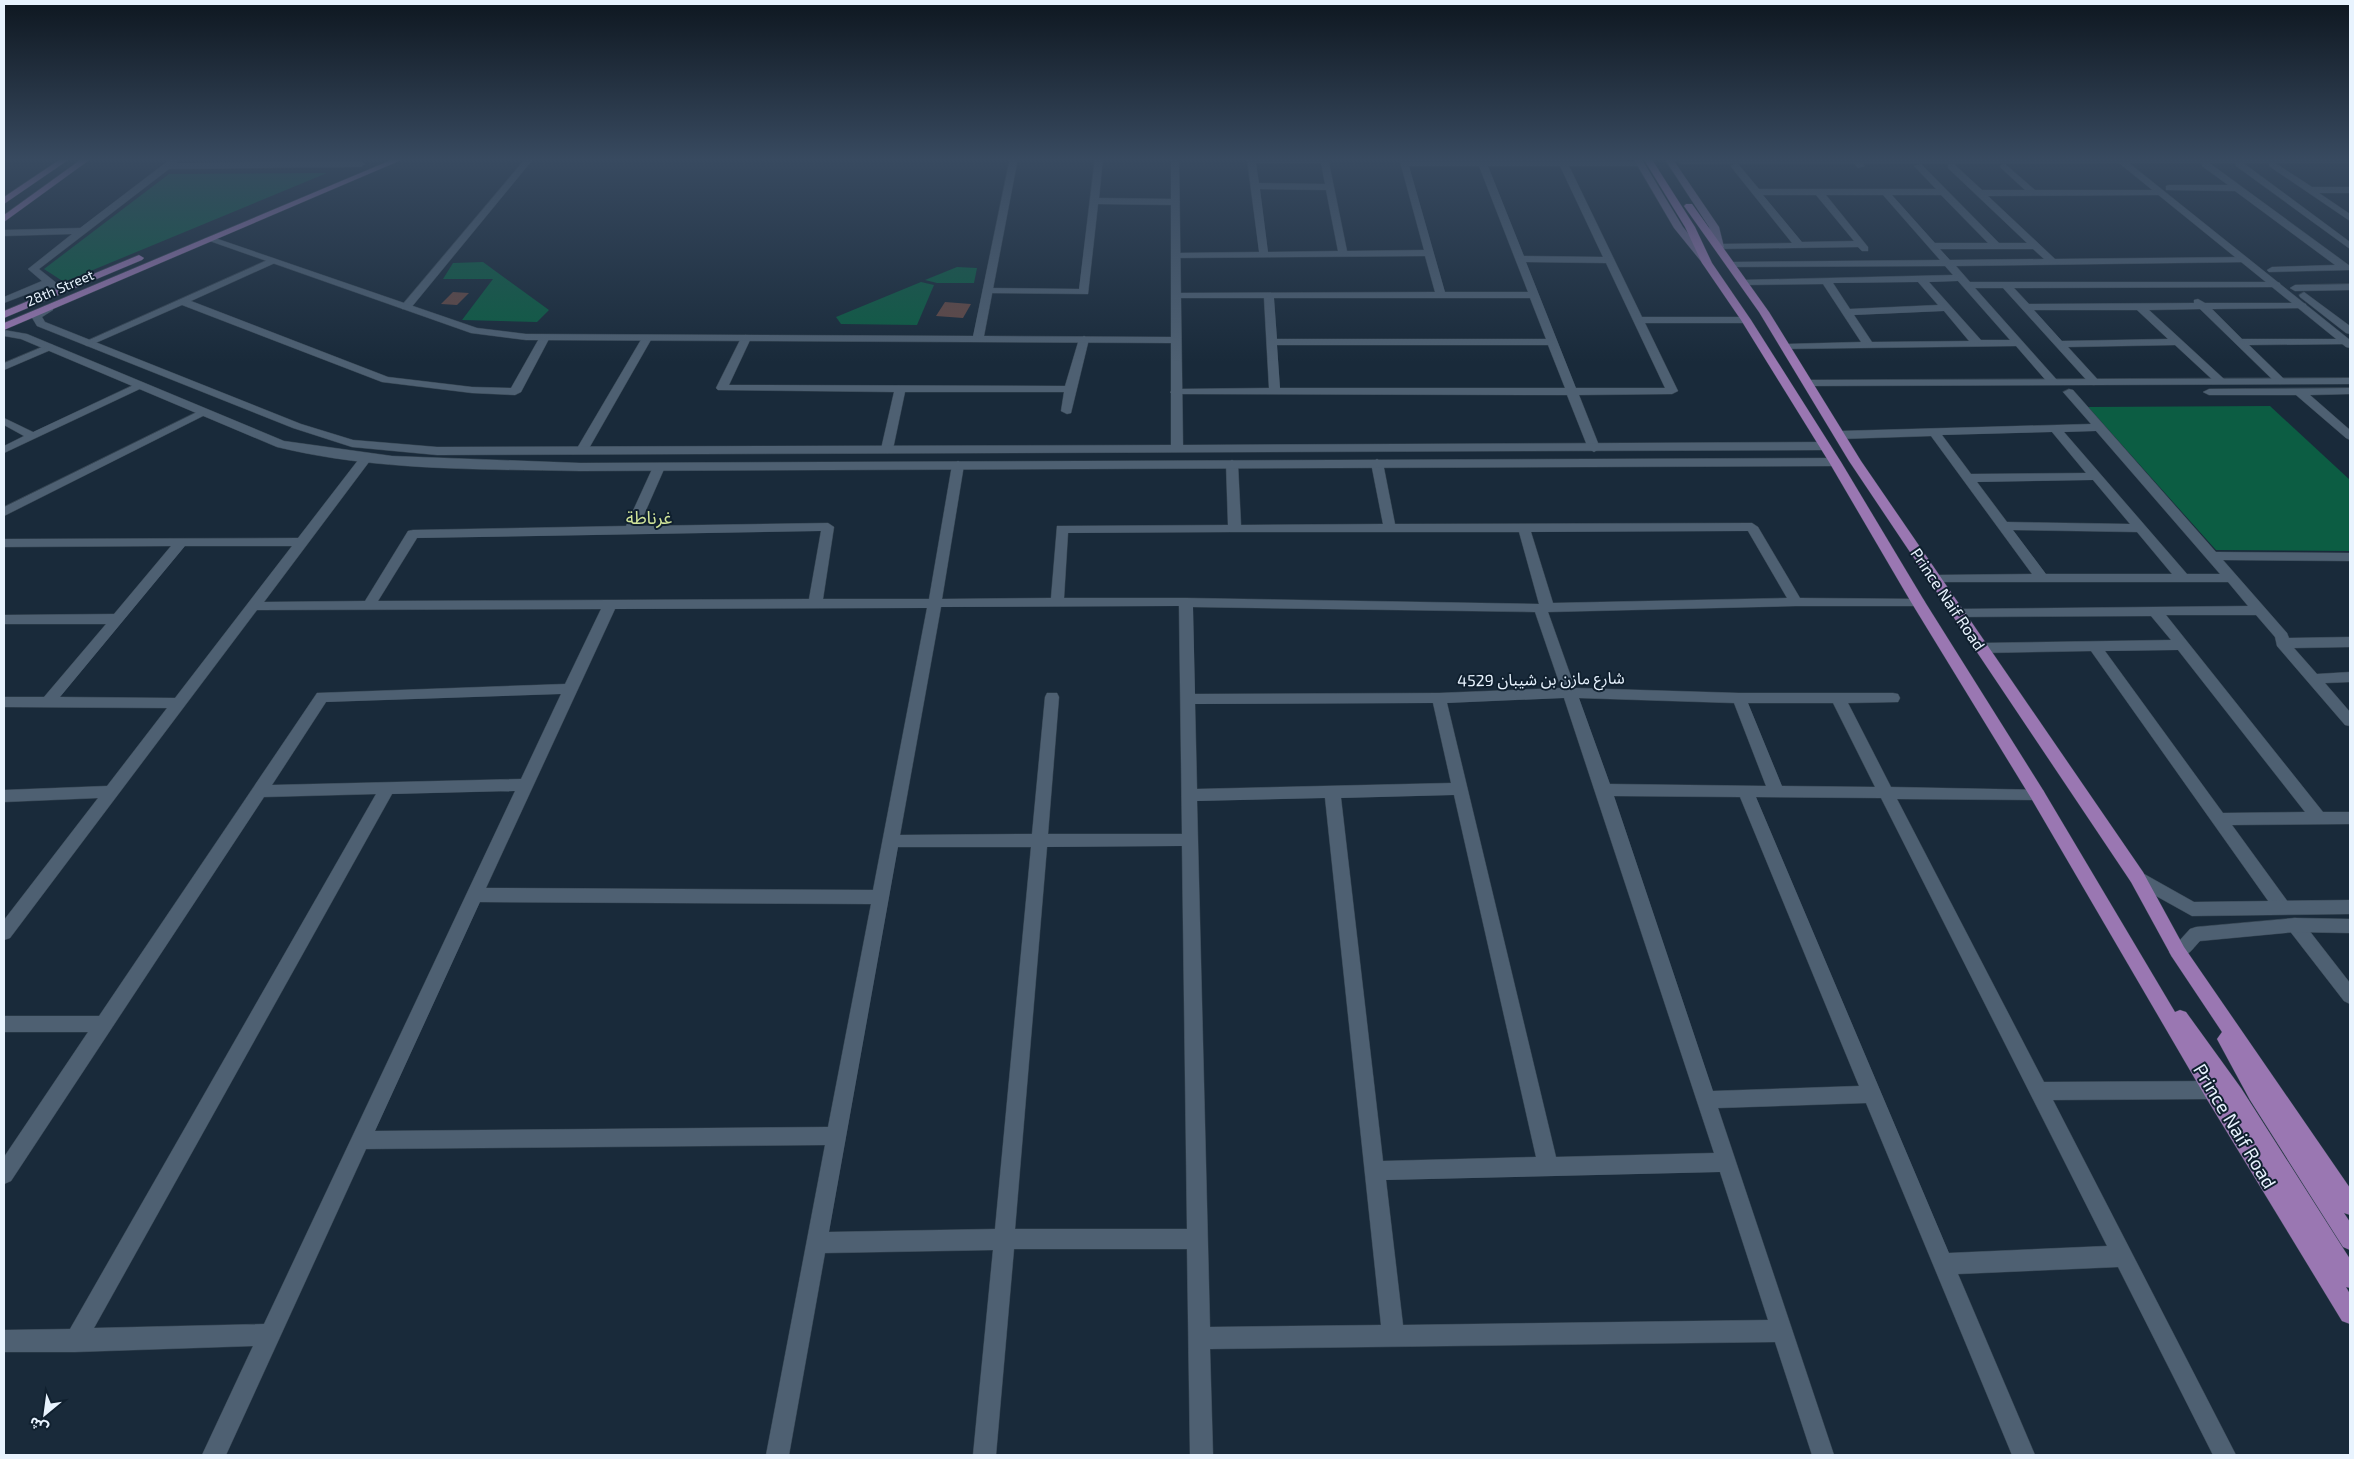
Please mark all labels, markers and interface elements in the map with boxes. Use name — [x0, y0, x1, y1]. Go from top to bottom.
street label: 28th Street — [23, 266, 96, 309]
district label: غرناطة — [626, 506, 672, 529]
street label: Prince Naif Road — [1907, 544, 1990, 653]
street label: شارع مازن بن شيبان 4529 — [1457, 668, 1625, 693]
street label: Prince Naif Road — [2189, 1059, 2282, 1192]
north arrow — [20, 1389, 70, 1439]
text: ش — [26, 1414, 51, 1438]

